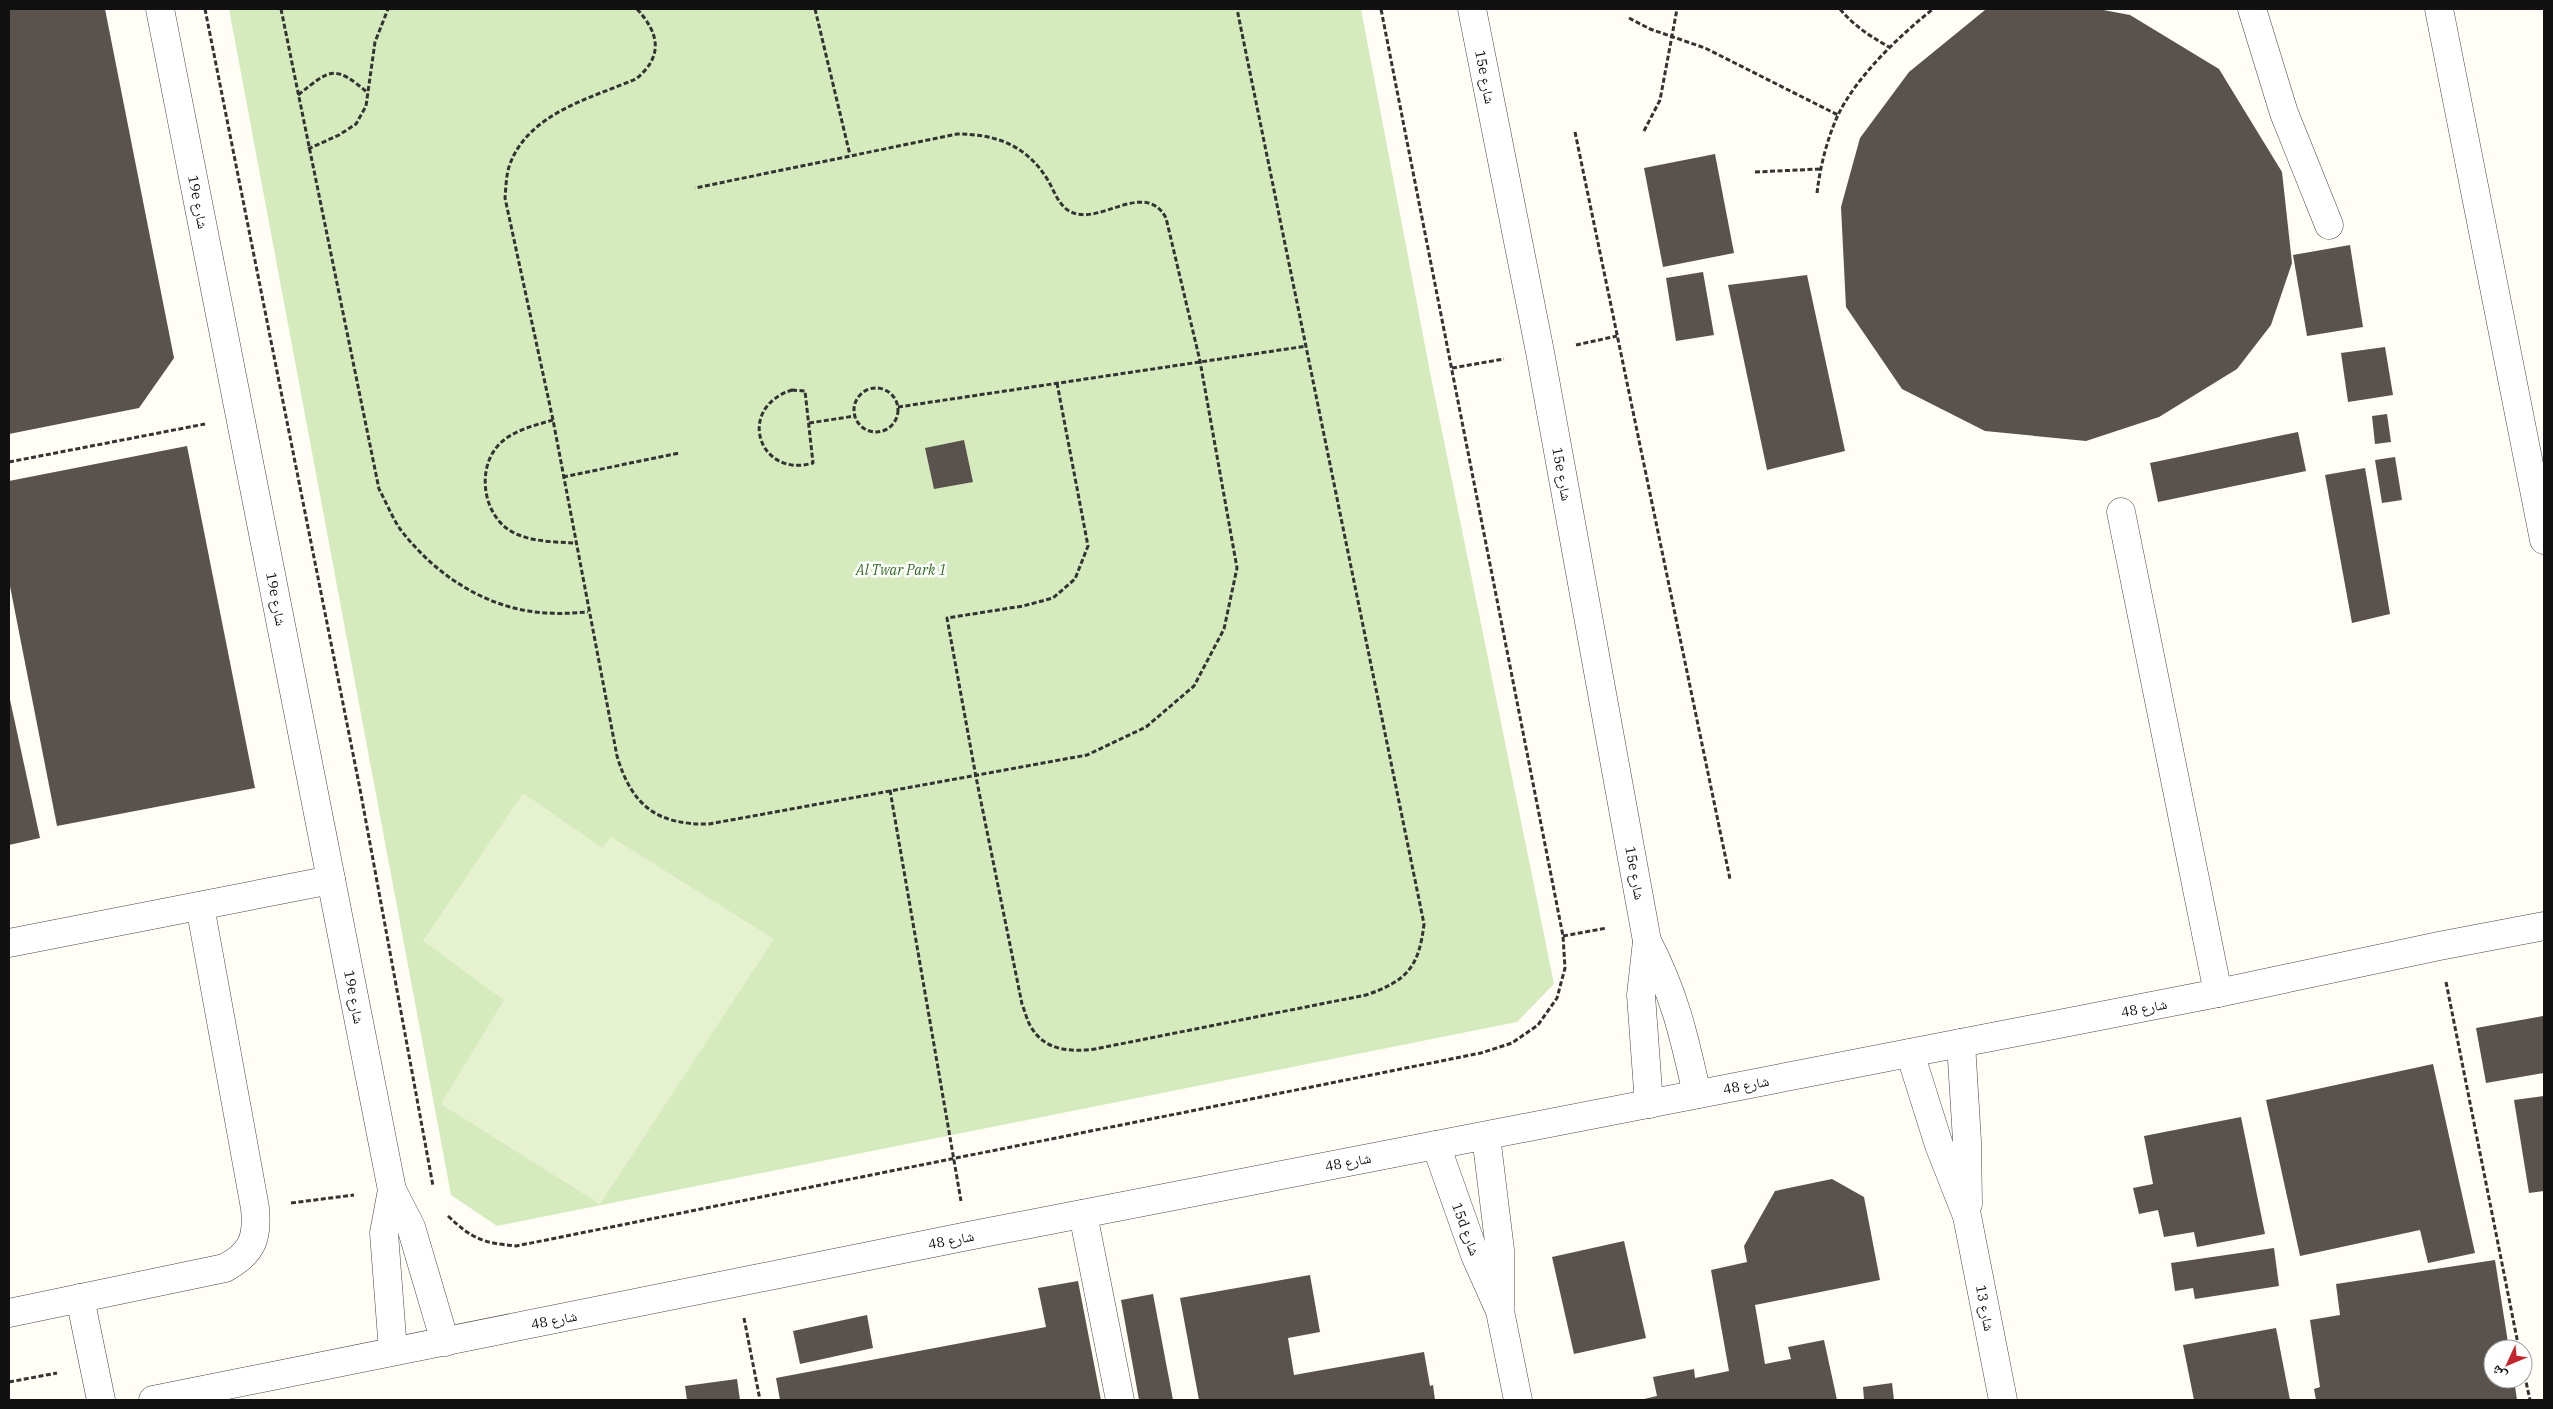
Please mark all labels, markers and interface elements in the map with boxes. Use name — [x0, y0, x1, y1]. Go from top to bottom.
street label: 15e شارع — [1470, 49, 1499, 106]
street label: 19e شارع — [183, 174, 212, 231]
street label: 15e شارع — [1547, 446, 1576, 502]
park label: Al Twar Park 1 — [855, 561, 946, 579]
street label: 19e شارع — [261, 571, 290, 628]
street label: 15e شارع — [1620, 845, 1649, 901]
street label: 19e شارع — [339, 969, 368, 1026]
street label: شارع 48 — [2119, 995, 2169, 1022]
street label: شارع 48 — [1721, 1072, 1771, 1099]
street label: شارع 48 — [1323, 1149, 1373, 1176]
street label: 15d شارع — [1447, 1200, 1484, 1258]
street label: شارع 48 — [926, 1227, 976, 1254]
street label: شارع 13 — [1971, 1283, 1998, 1333]
street label: شارع 48 — [529, 1307, 579, 1334]
north arrow — [2483, 1339, 2533, 1389]
text: ش — [2487, 1361, 2510, 1385]

